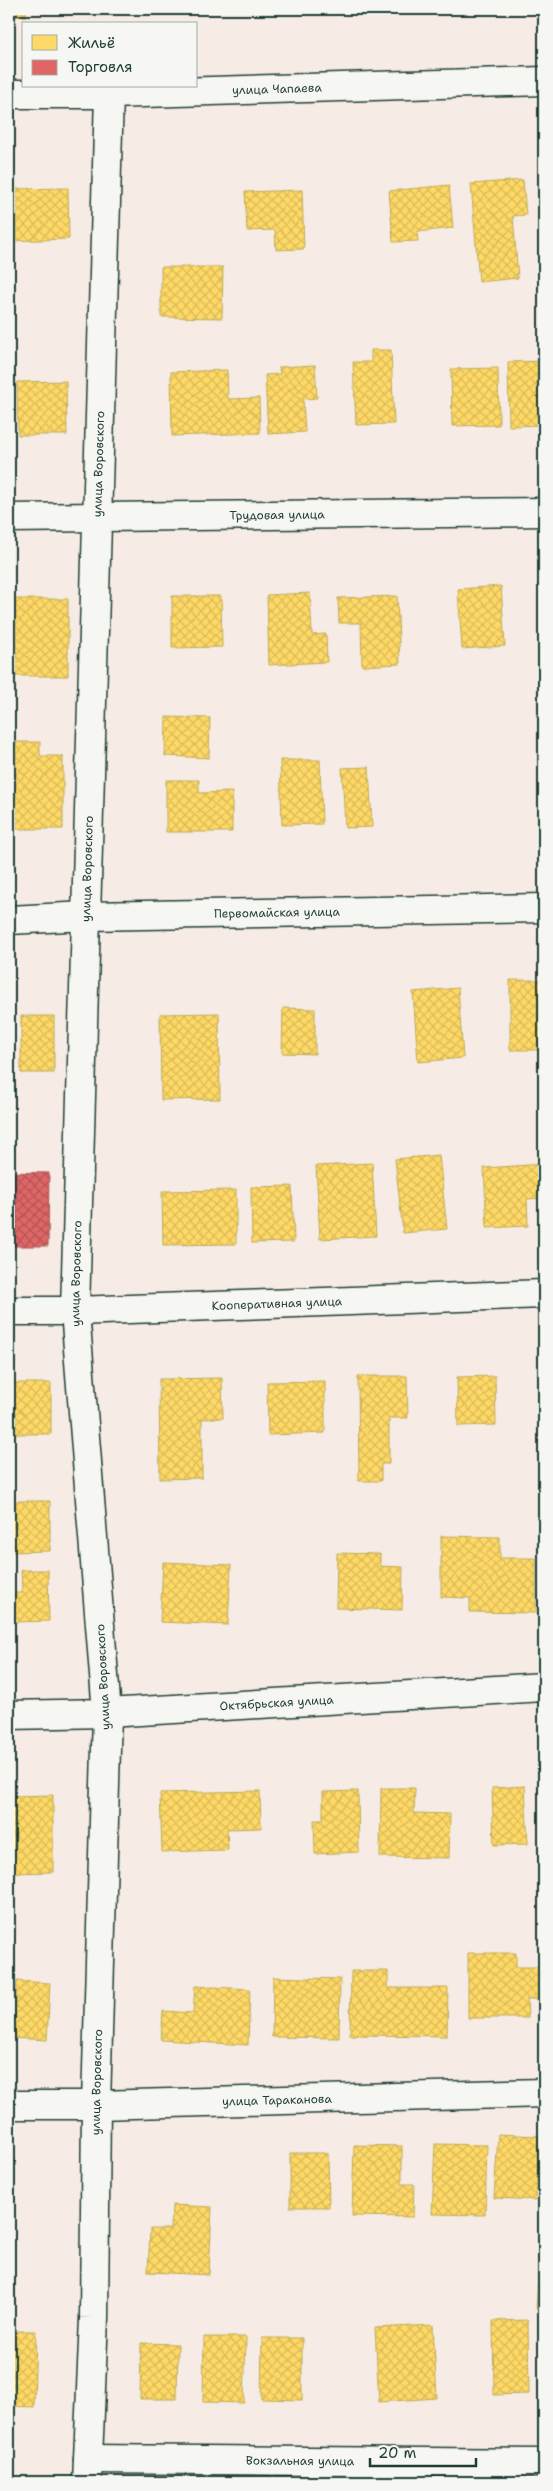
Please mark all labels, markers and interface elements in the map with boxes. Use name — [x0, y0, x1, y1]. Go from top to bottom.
legend — [22, 22, 198, 88]
text: Жильё — [68, 33, 115, 53]
text: Торговля — [68, 57, 133, 77]
street label: улица Чапаева — [232, 80, 323, 98]
street label: улица Воровского — [89, 411, 108, 517]
street label: Трудовая улица — [229, 506, 325, 524]
street label: улица Воровского — [78, 815, 97, 922]
street label: Первомайская улица — [214, 904, 341, 922]
street label: улица Воровского — [67, 1220, 86, 1327]
street label: Кооперативная улица — [211, 1293, 343, 1314]
street label: улица Воровского — [92, 1624, 114, 1730]
street label: Октябрьская улица — [219, 1691, 335, 1714]
street label: улица Воровского — [88, 2029, 106, 2135]
street label: улица Тараканова — [222, 2091, 333, 2110]
scale bar — [370, 2436, 477, 2468]
text: 20 m — [378, 2443, 417, 2463]
street label: Вокзальная улица — [246, 2452, 355, 2469]

